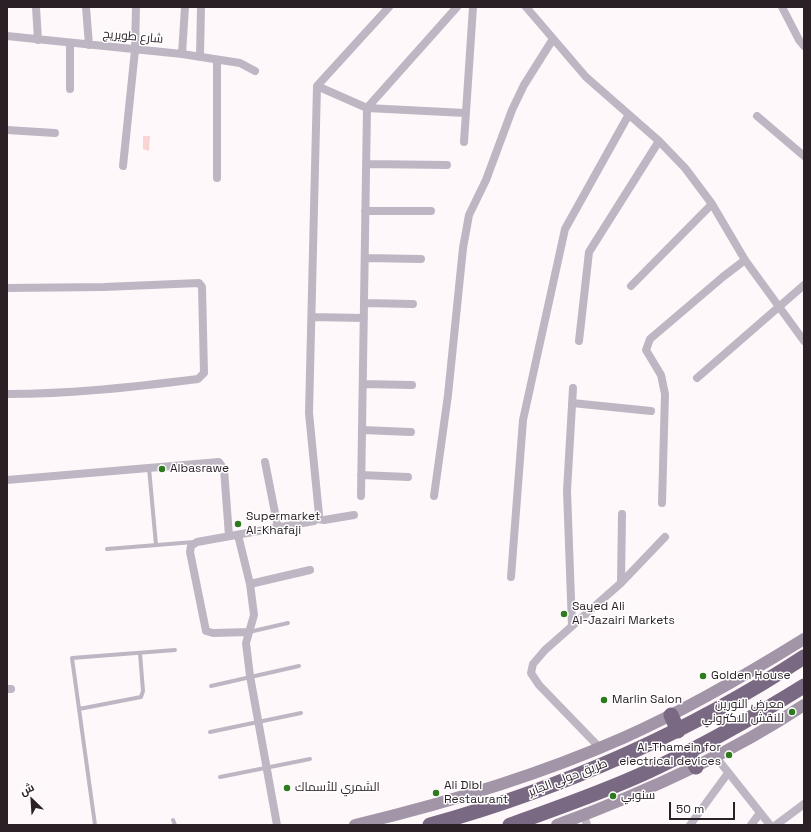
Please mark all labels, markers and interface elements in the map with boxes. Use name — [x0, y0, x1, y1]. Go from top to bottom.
street label: شارع طويريج — [102, 27, 164, 47]
place label: Albasrawe — [170, 462, 229, 476]
marker: Albasrawe — [157, 464, 167, 474]
place label: Supermarket Al-Khafaji — [246, 510, 320, 538]
marker: Supermarket Al-Khafaji — [233, 519, 243, 529]
place label: Sayed Ali Al-Jazairi Markets — [572, 600, 675, 628]
marker: Sayed Ali Al-Jazairi Markets — [559, 609, 569, 619]
place label: Golden House — [711, 669, 791, 683]
marker: Golden House — [698, 671, 708, 681]
place label: Marlin Salon — [612, 693, 682, 707]
marker: Marlin Salon — [599, 695, 609, 705]
place label: معرض النورين للنقش الاكتروني — [702, 698, 784, 726]
marker: معرض النورين للنقش الاكتروني — [787, 707, 797, 717]
place label: Al-Thamein for electrical devices — [619, 741, 721, 769]
marker: Al-Thamein for electrical devices — [724, 750, 734, 760]
street label: طريق حولي الجاير — [526, 756, 610, 800]
place label: Ali Dibl Restaurant — [444, 779, 508, 807]
north arrow — [12, 780, 52, 820]
text: ش — [18, 780, 36, 798]
place label: الشمري للأسماك — [295, 781, 380, 795]
marker: الشمري للأسماك — [282, 783, 292, 793]
marker: Ali Dibl Restaurant — [431, 788, 441, 798]
place label: سنوبي — [621, 789, 655, 803]
marker: سنوبي — [608, 791, 618, 801]
scale bar — [671, 794, 737, 820]
text: 50 m — [676, 801, 704, 817]

